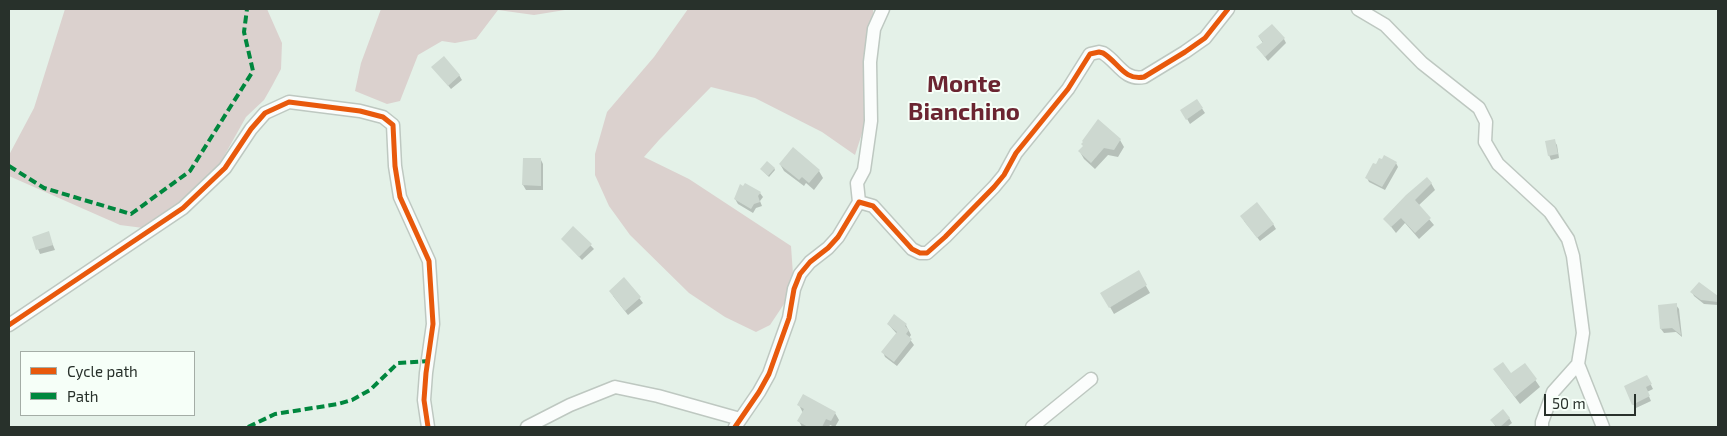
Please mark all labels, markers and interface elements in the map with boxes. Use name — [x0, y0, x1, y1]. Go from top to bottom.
district label: Monte Bianchino — [908, 70, 1020, 126]
legend — [20, 351, 195, 416]
text: Cycle path — [67, 362, 138, 380]
scale bar — [1547, 384, 1640, 416]
text: Path — [67, 387, 98, 405]
text: 50 m — [1552, 394, 1586, 412]

